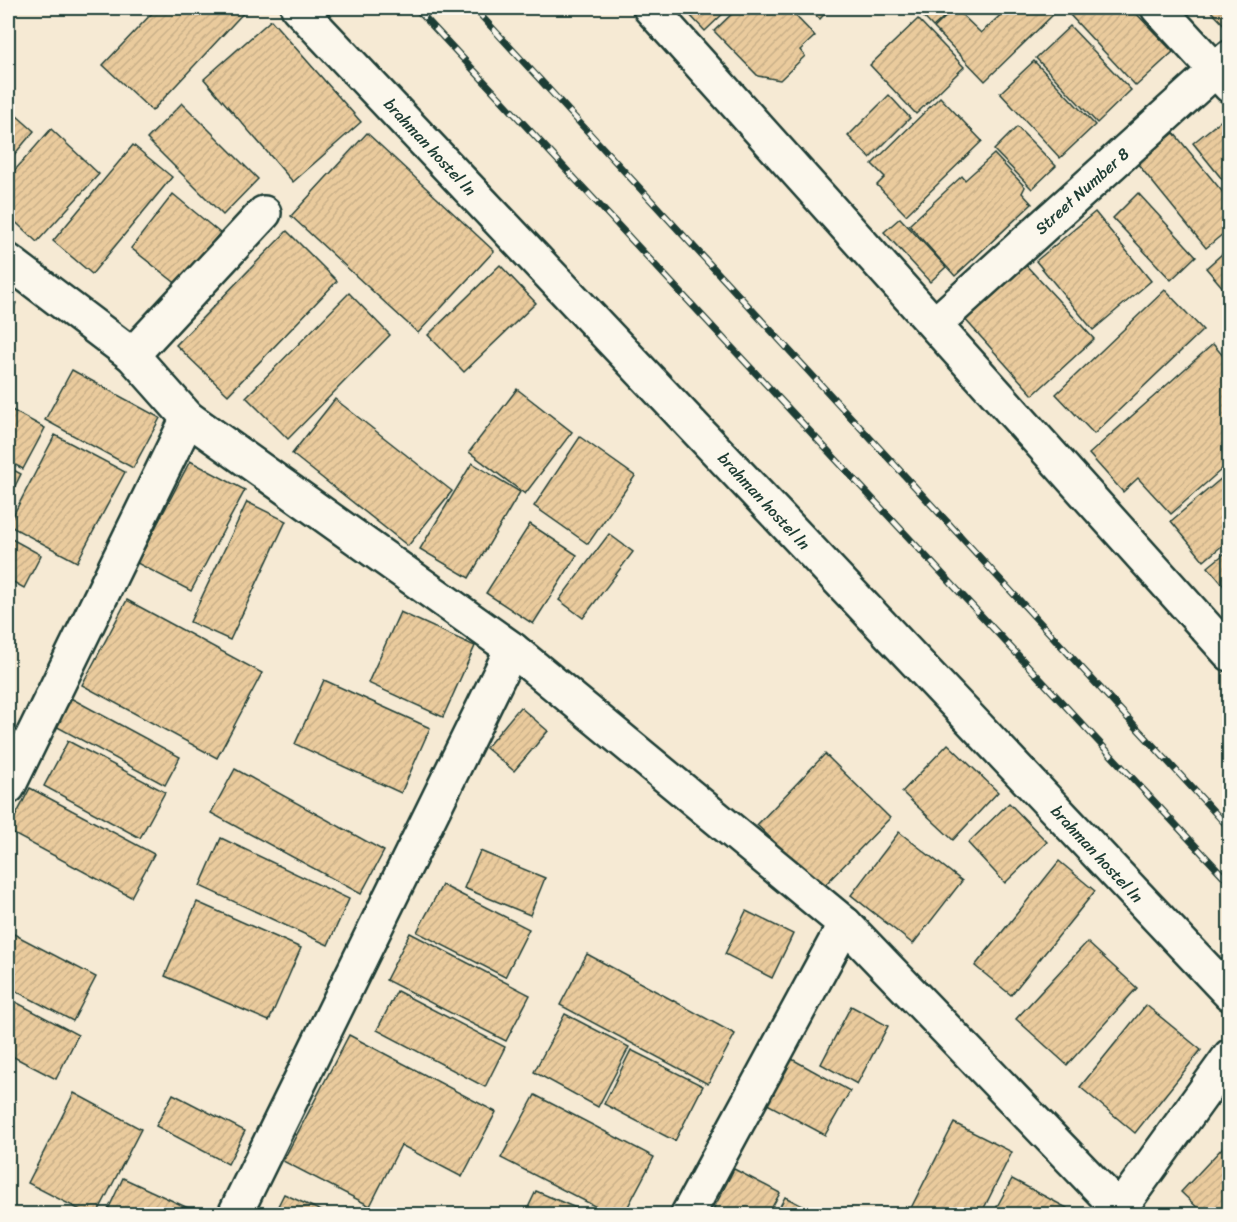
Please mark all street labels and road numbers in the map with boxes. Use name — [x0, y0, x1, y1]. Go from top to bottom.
street label: brahman hostel ln — [377, 91, 484, 203]
street label: Street Number 8 — [1028, 140, 1136, 242]
street label: brahman hostel ln — [711, 445, 818, 557]
street label: brahman hostel ln — [1044, 798, 1151, 910]

